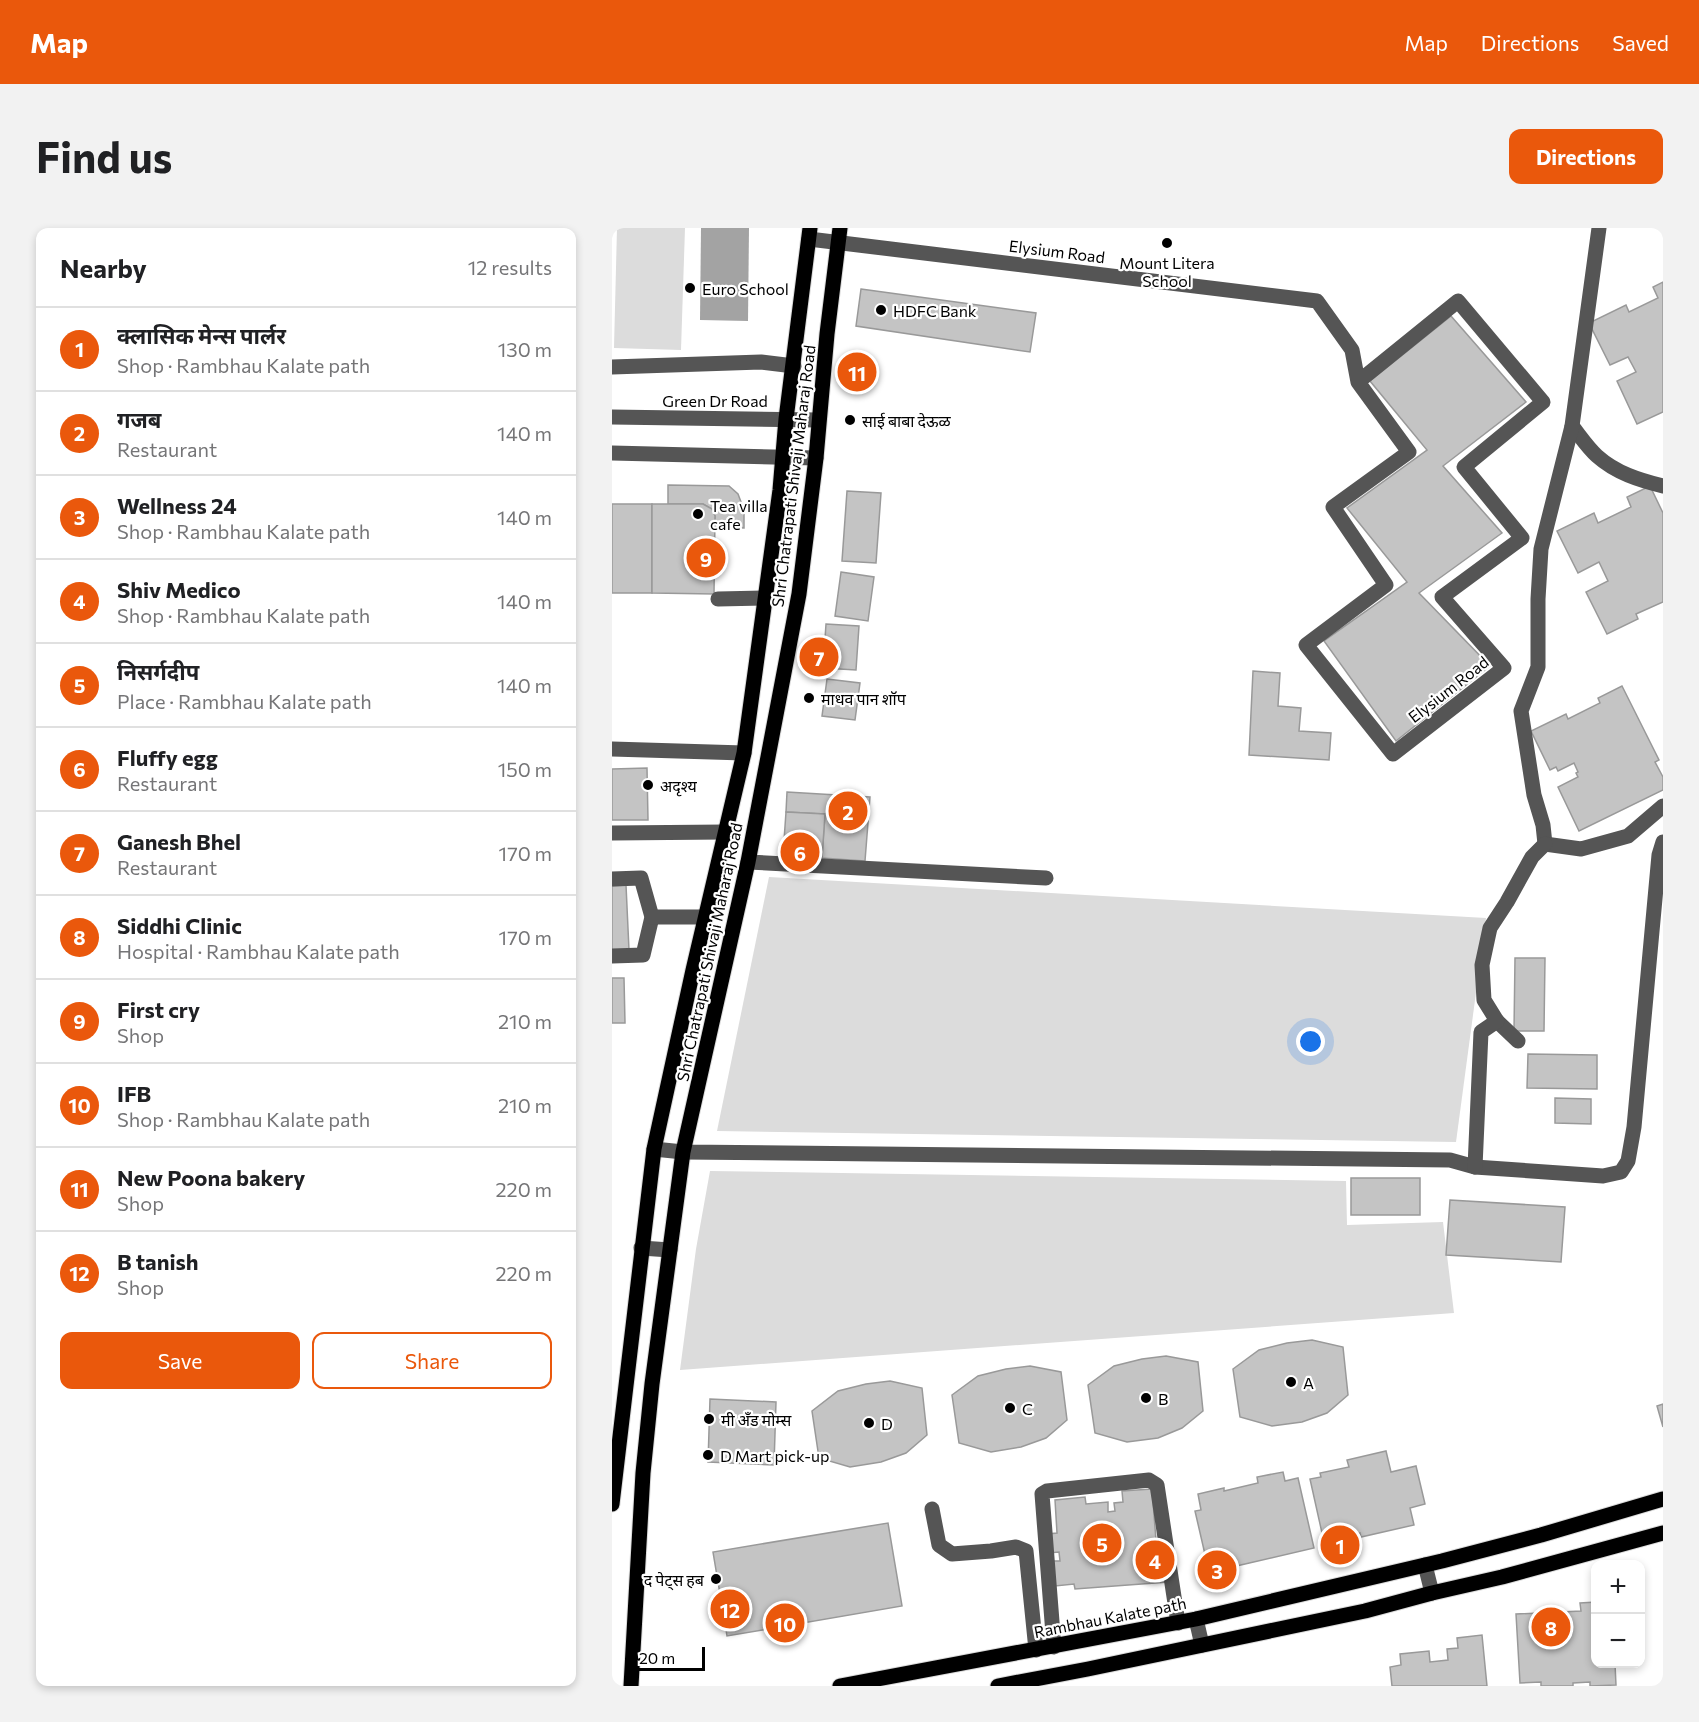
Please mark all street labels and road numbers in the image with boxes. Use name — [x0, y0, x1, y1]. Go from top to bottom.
street label: Elysium Road — [1008, 236, 1106, 266]
street label: Shri Chatrapati Shivaji Maharaj Road — [767, 344, 819, 608]
street label: Green Dr Road — [662, 391, 768, 410]
street label: Elysium Road — [1404, 652, 1492, 726]
street label: Shri Chatrapati Shivaji Maharaj Road — [672, 821, 746, 1083]
street label: Rambhau Kalate path — [1032, 1593, 1188, 1641]

